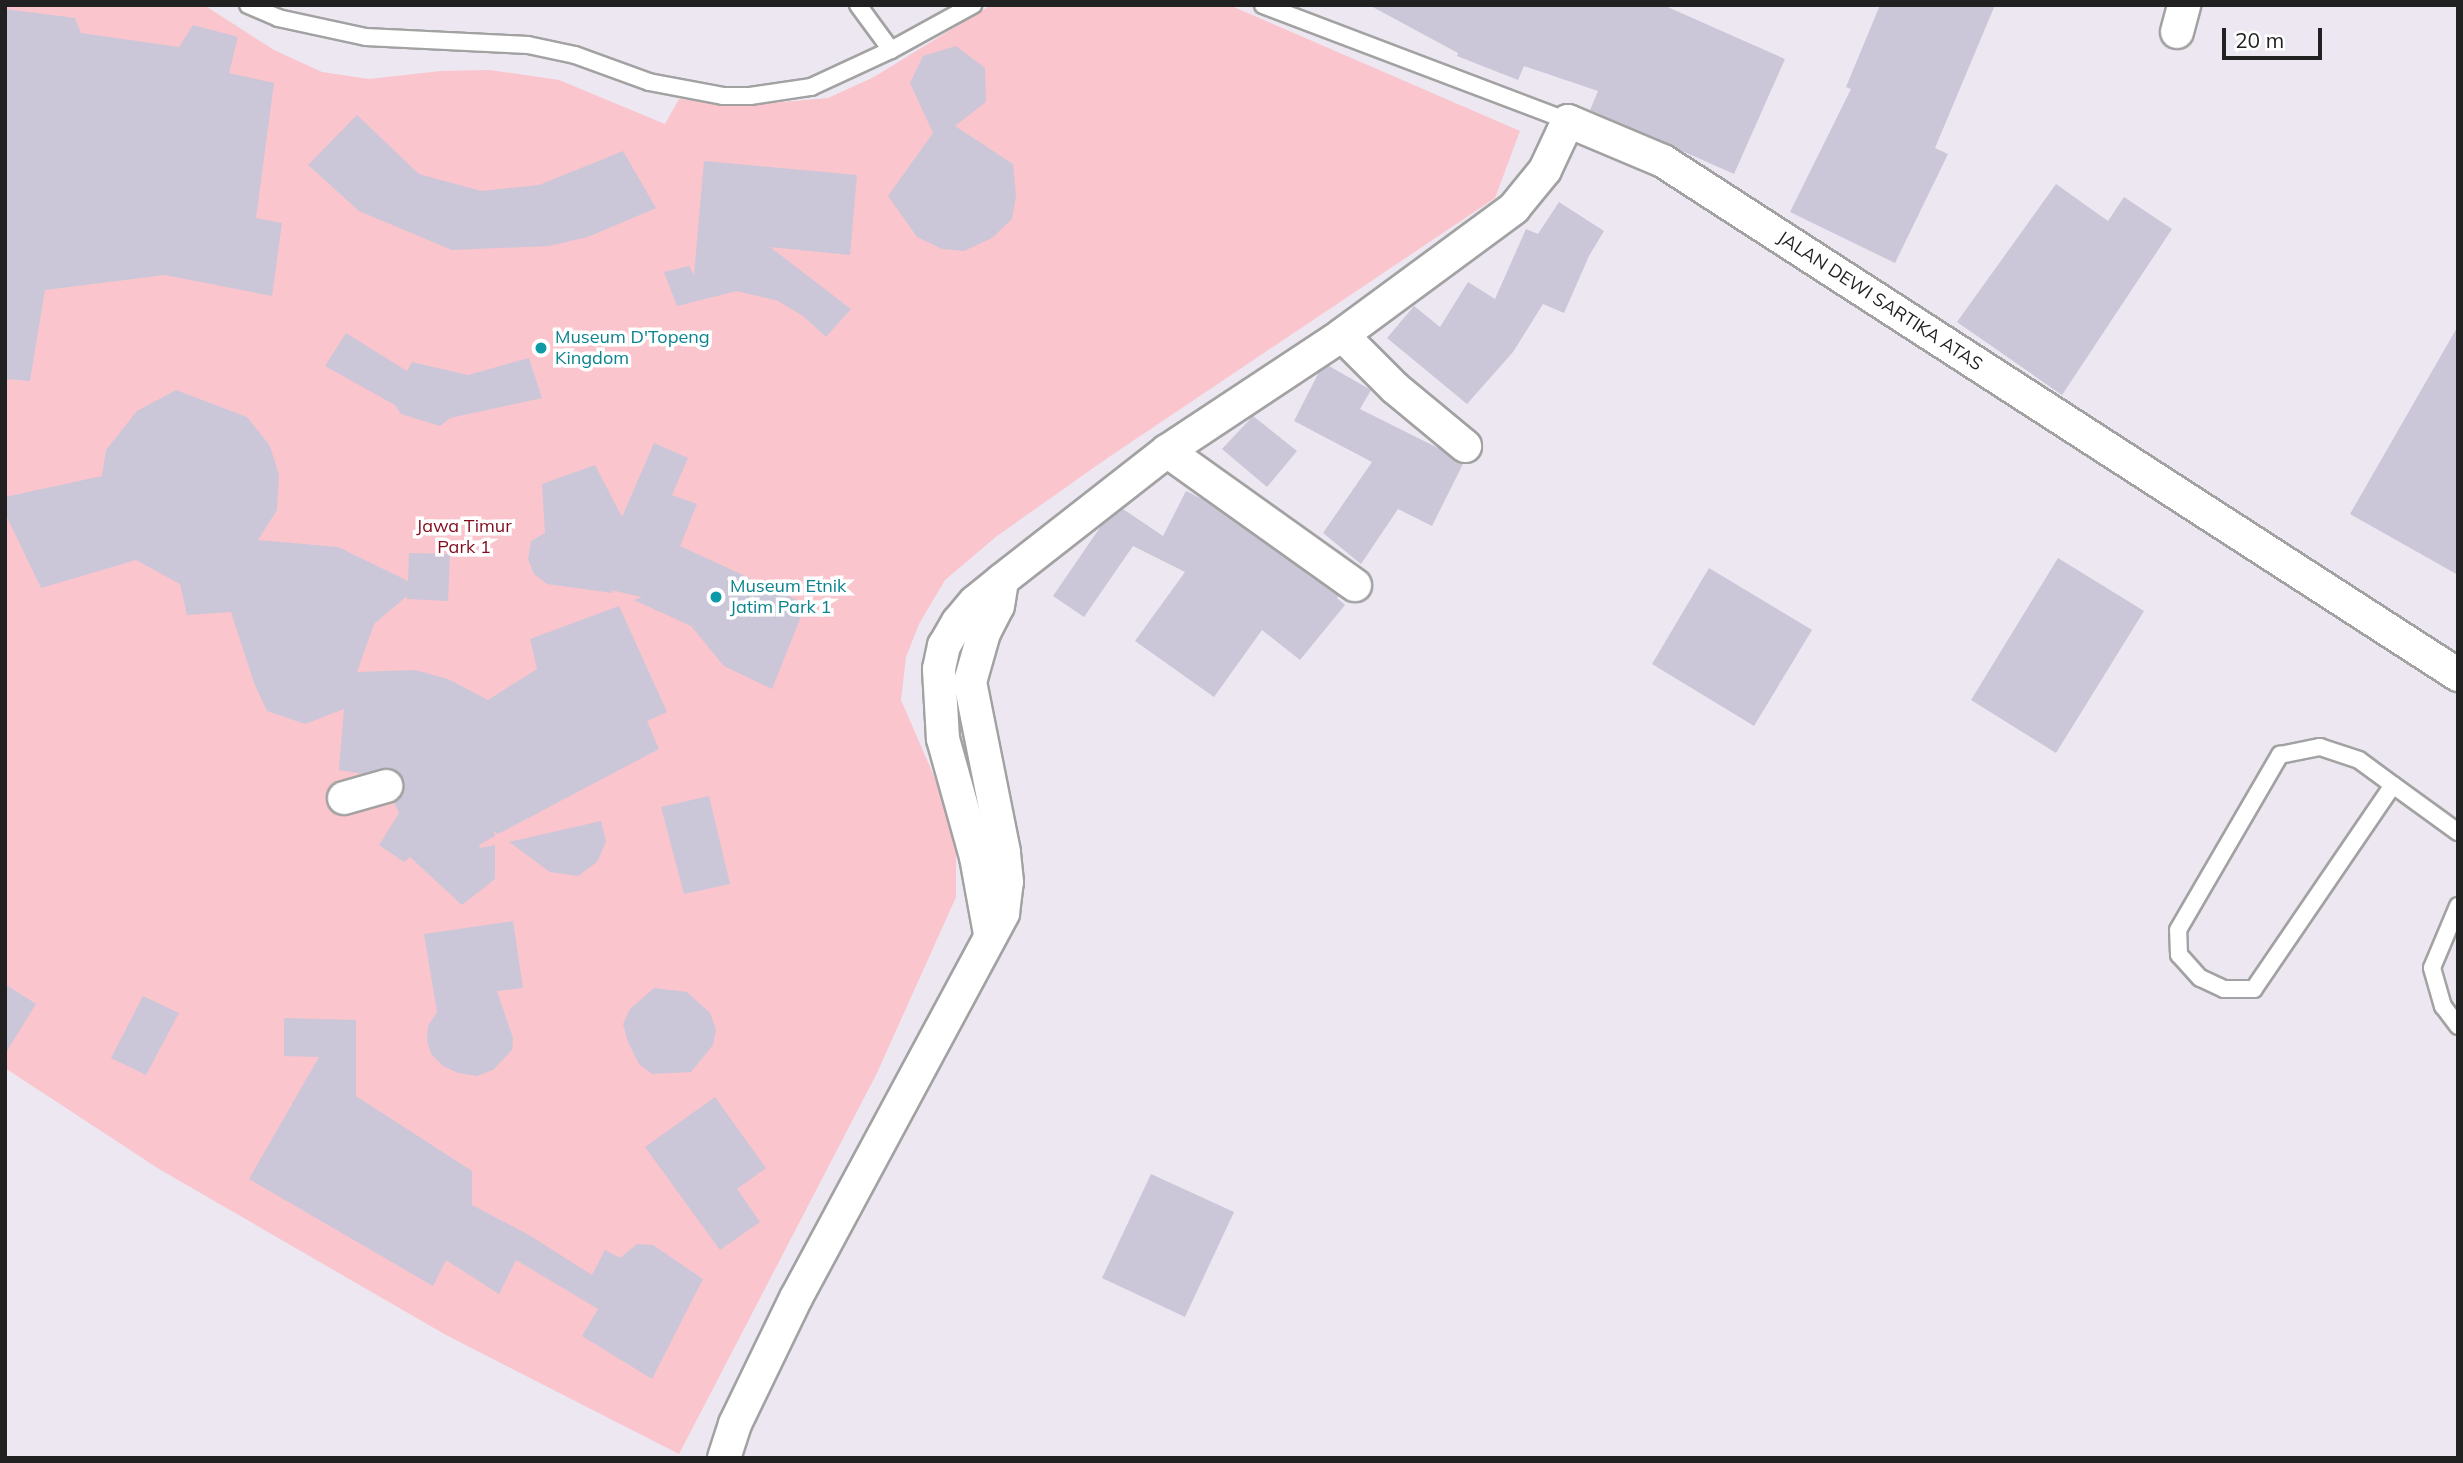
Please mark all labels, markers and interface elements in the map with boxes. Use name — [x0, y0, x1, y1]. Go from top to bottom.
scale bar — [2225, 14, 2325, 58]
text: 20 m — [2235, 27, 2284, 53]
street label: JALAN DEWI SARTIKA ATAS — [1774, 227, 1986, 375]
place label: Museum D'Topeng Kingdom — [555, 327, 710, 370]
marker: Museum D'Topeng Kingdom — [533, 340, 549, 356]
park label: Jawa Timur Park 1 — [416, 516, 512, 558]
place label: Museum Etnik Jatim Park 1 — [730, 576, 846, 618]
marker: Museum Etnik Jatim Park 1 — [708, 589, 724, 605]

